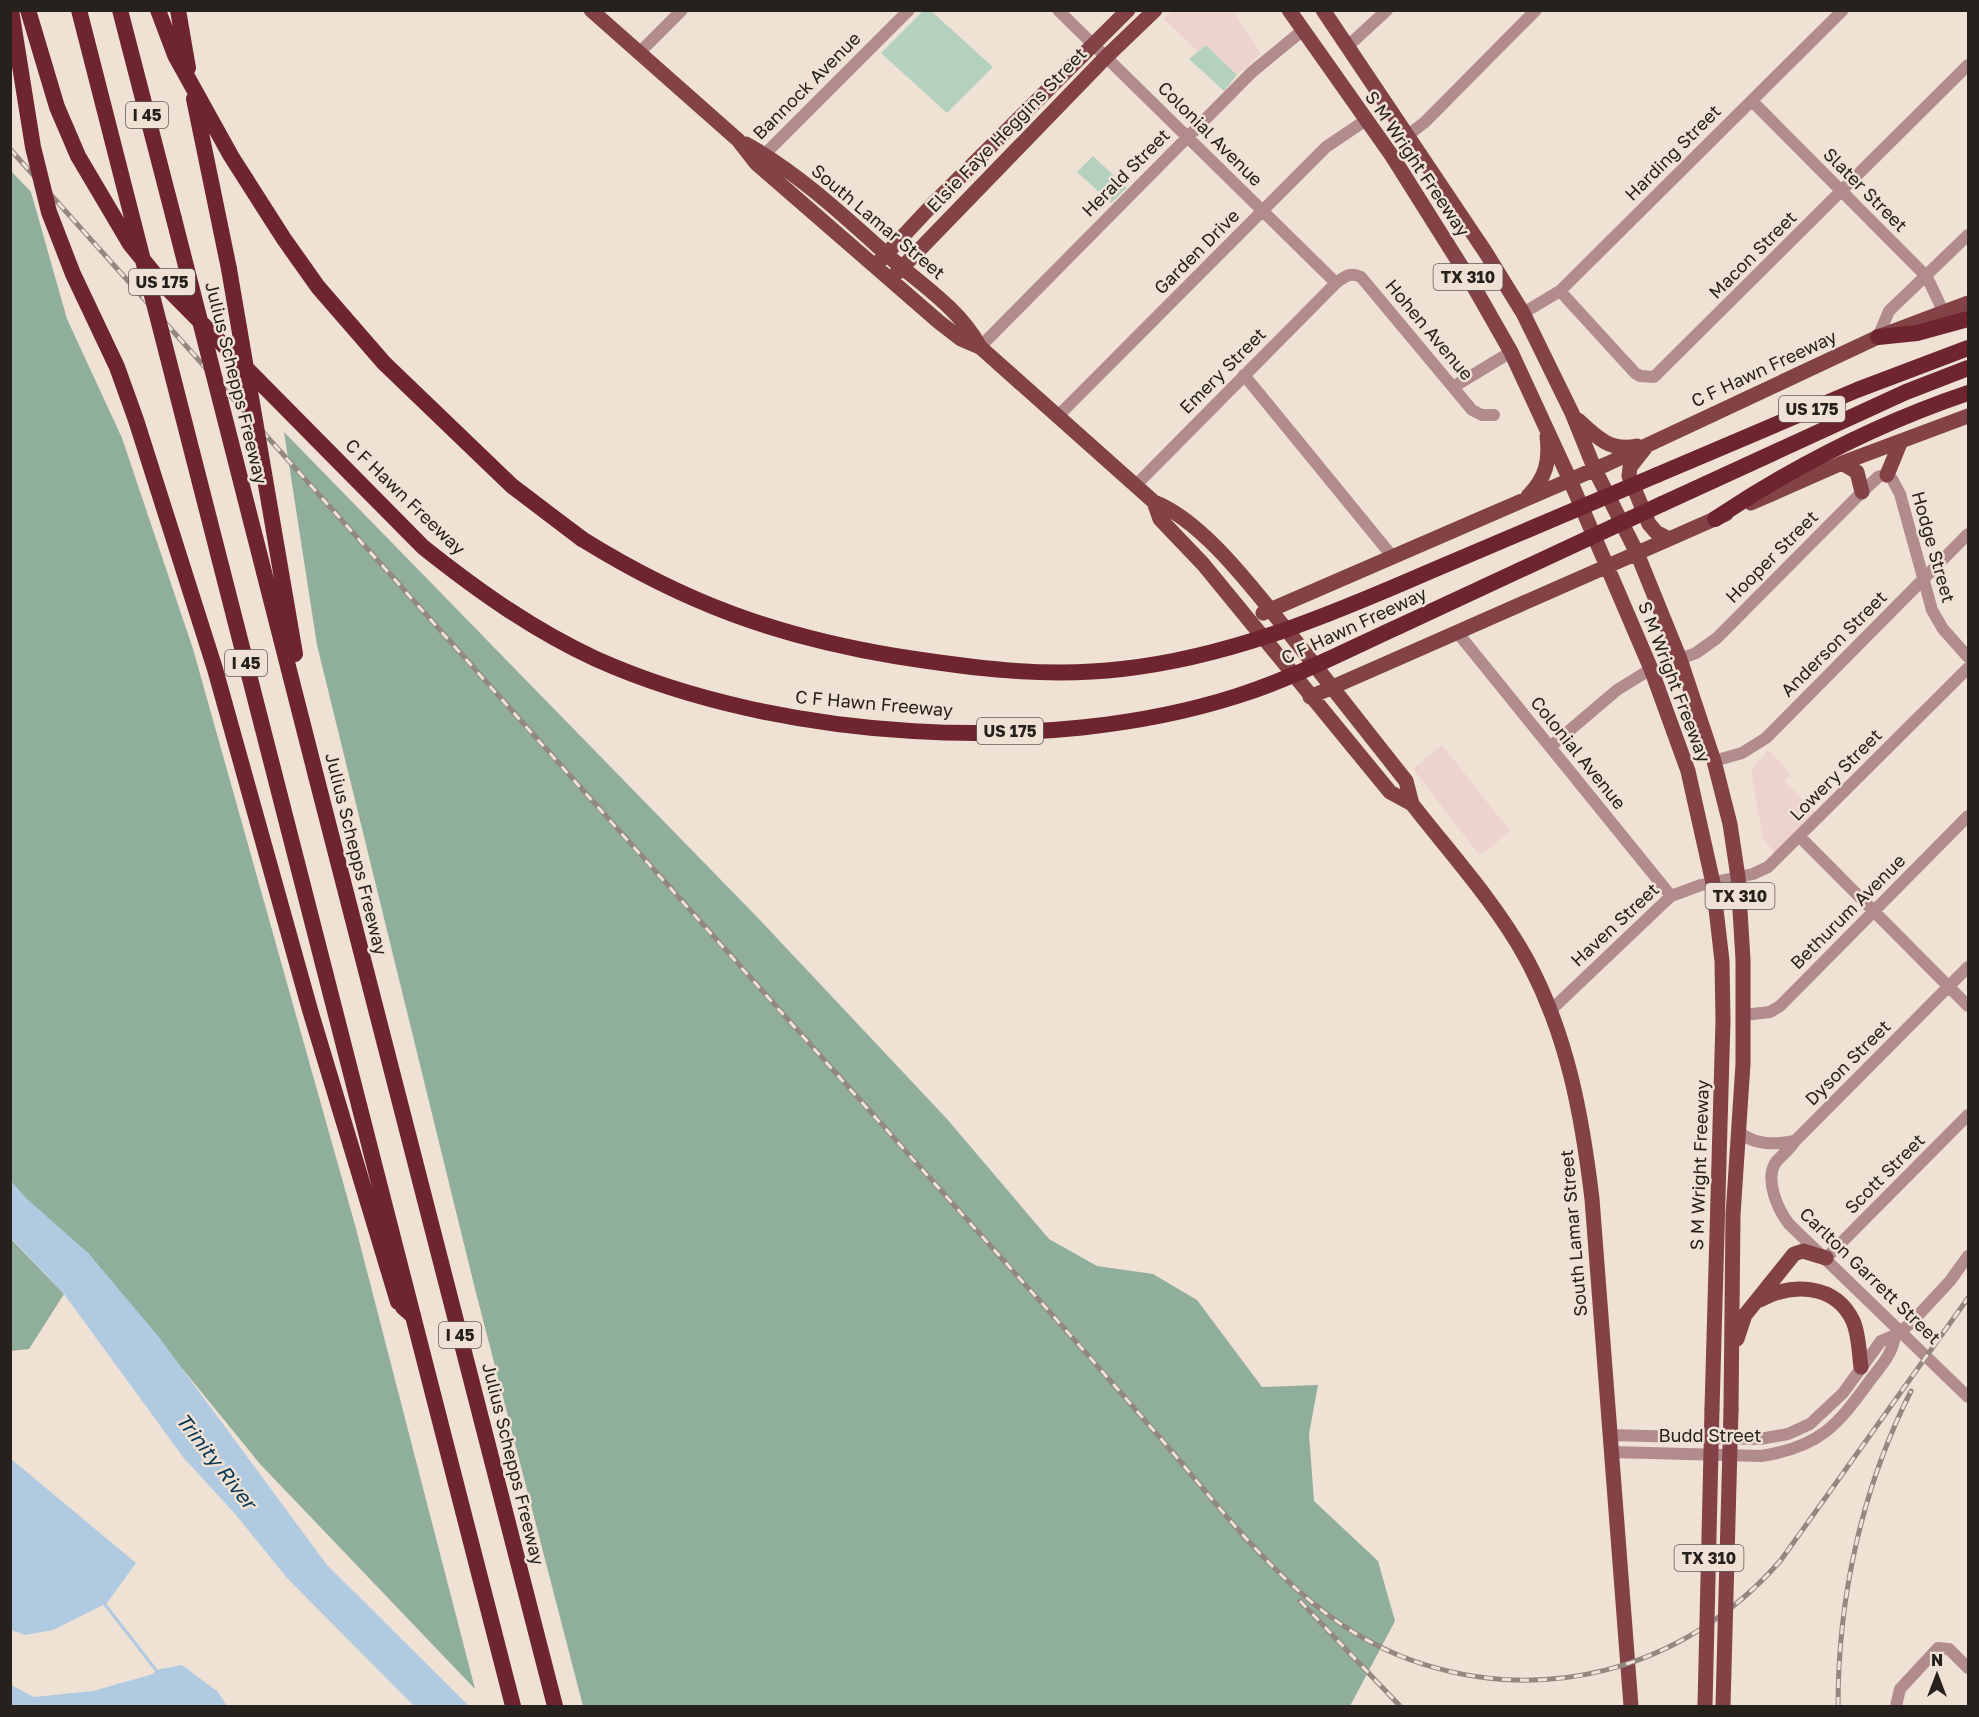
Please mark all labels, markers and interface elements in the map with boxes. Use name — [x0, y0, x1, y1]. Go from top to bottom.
street label: Bannock Avenue — [748, 27, 865, 144]
street label: Elsie Faye Heggins Street — [922, 42, 1091, 216]
street label: Colonial Avenue — [1154, 76, 1268, 190]
street label: S M Wright Freeway — [1361, 86, 1475, 240]
street label: Harding Street — [1620, 100, 1725, 205]
road number: I 45 — [126, 102, 168, 128]
street label: Herald Street — [1077, 124, 1174, 221]
street label: Slater Street — [1819, 143, 1912, 236]
street label: South Lamar Street — [807, 159, 950, 283]
street label: Garden Drive — [1149, 204, 1243, 298]
street label: Macon Street — [1704, 206, 1801, 303]
road number: TX 310 — [1434, 264, 1502, 290]
road number: US 175 — [129, 269, 195, 295]
street label: Hohen Avenue — [1381, 274, 1478, 384]
street label: Julius Schepps Freeway — [201, 279, 273, 486]
street label: Emery Street — [1175, 323, 1270, 418]
street label: C F Hawn Freeway — [1687, 325, 1840, 411]
road number: US 175 — [1779, 396, 1845, 422]
street label: C F Hawn Freeway — [341, 433, 470, 559]
street label: Hodge Street — [1908, 488, 1960, 605]
street label: Hooper Street — [1721, 506, 1822, 607]
street label: C F Hawn Freeway — [1277, 582, 1430, 668]
street label: Anderson Street — [1776, 586, 1891, 701]
street label: S M Wright Freeway — [1634, 598, 1716, 765]
road number: I 45 — [225, 650, 267, 676]
street label: C F Hawn Freeway — [794, 685, 954, 721]
street label: Colonial Avenue — [1526, 691, 1631, 813]
road number: US 175 — [977, 718, 1043, 744]
street label: Lowery Street — [1785, 724, 1886, 825]
street label: Julius Schepps Freeway — [321, 750, 393, 957]
street label: Bethurum Avenue — [1785, 849, 1909, 973]
street label: Haven Street — [1566, 878, 1663, 971]
road number: TX 310 — [1706, 883, 1774, 909]
street label: Dyson Street — [1800, 1015, 1895, 1110]
street label: S M Wright Freeway — [1685, 1079, 1713, 1251]
street label: Scott Street — [1840, 1129, 1929, 1218]
street label: South Lamar Street — [1555, 1149, 1591, 1317]
street label: Carlton Garrett Street — [1796, 1202, 1946, 1348]
road number: I 45 — [439, 1322, 481, 1348]
street label: Julius Schepps Freeway — [478, 1360, 550, 1567]
water label: Trinity River — [171, 1408, 264, 1516]
street label: Budd Street — [1659, 1424, 1761, 1446]
road number: TX 310 — [1674, 1545, 1744, 1571]
north arrow — [1907, 1645, 1967, 1705]
text: N — [1931, 1650, 1943, 1670]

